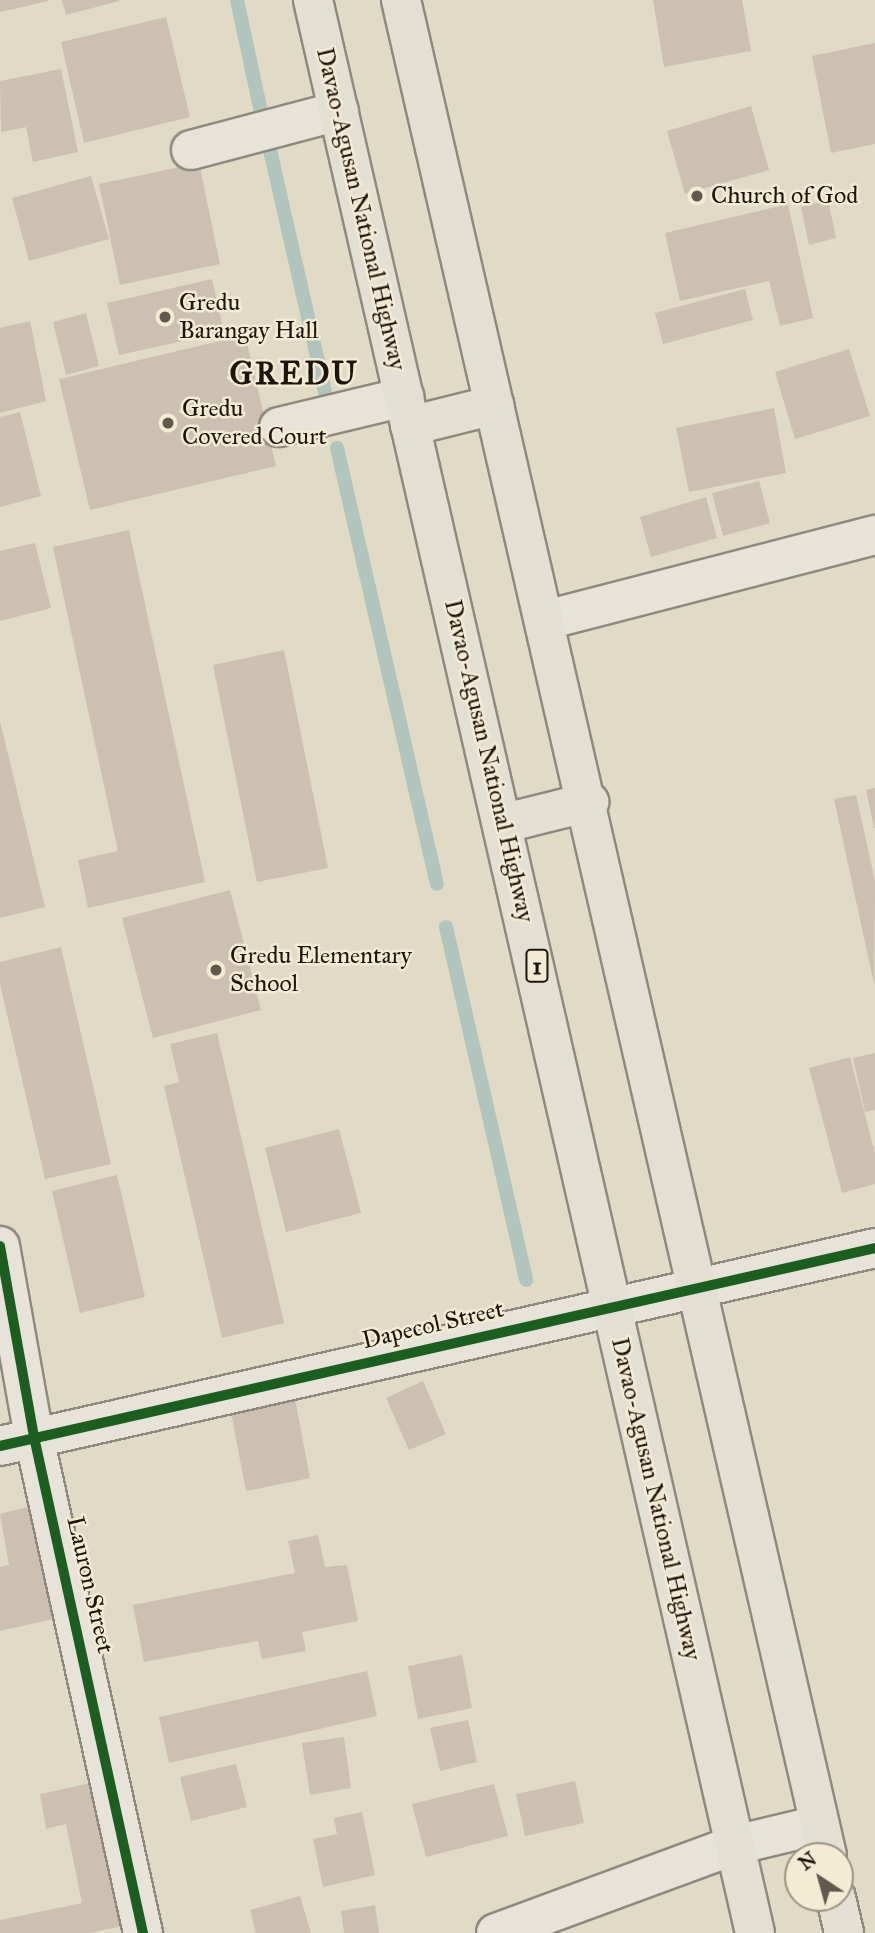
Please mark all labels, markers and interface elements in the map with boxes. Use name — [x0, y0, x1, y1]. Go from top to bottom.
street label: Davao-Agusan National Highway — [310, 45, 412, 373]
place label: Church of God — [711, 182, 858, 210]
marker: Church of God — [689, 188, 705, 204]
place label: Gredu Barangay Hall — [179, 289, 318, 345]
marker: Gredu Barangay Hall — [157, 309, 173, 325]
district label: GREDU — [230, 355, 358, 393]
place label: Gredu Covered Court — [182, 395, 327, 451]
marker: Gredu Covered Court — [160, 415, 176, 431]
street label: Davao-Agusan National Highway — [438, 597, 540, 925]
place label: Gredu Elementary School — [230, 942, 412, 998]
road number: 1 — [525, 946, 549, 986]
marker: Gredu Elementary School — [208, 962, 224, 978]
street label: Dapecol Street — [359, 1295, 507, 1355]
street label: Davao-Agusan National Highway — [605, 1335, 707, 1663]
street label: Lauron Street — [60, 1514, 120, 1656]
north arrow — [784, 1842, 854, 1912]
text: N — [794, 1847, 821, 1875]

